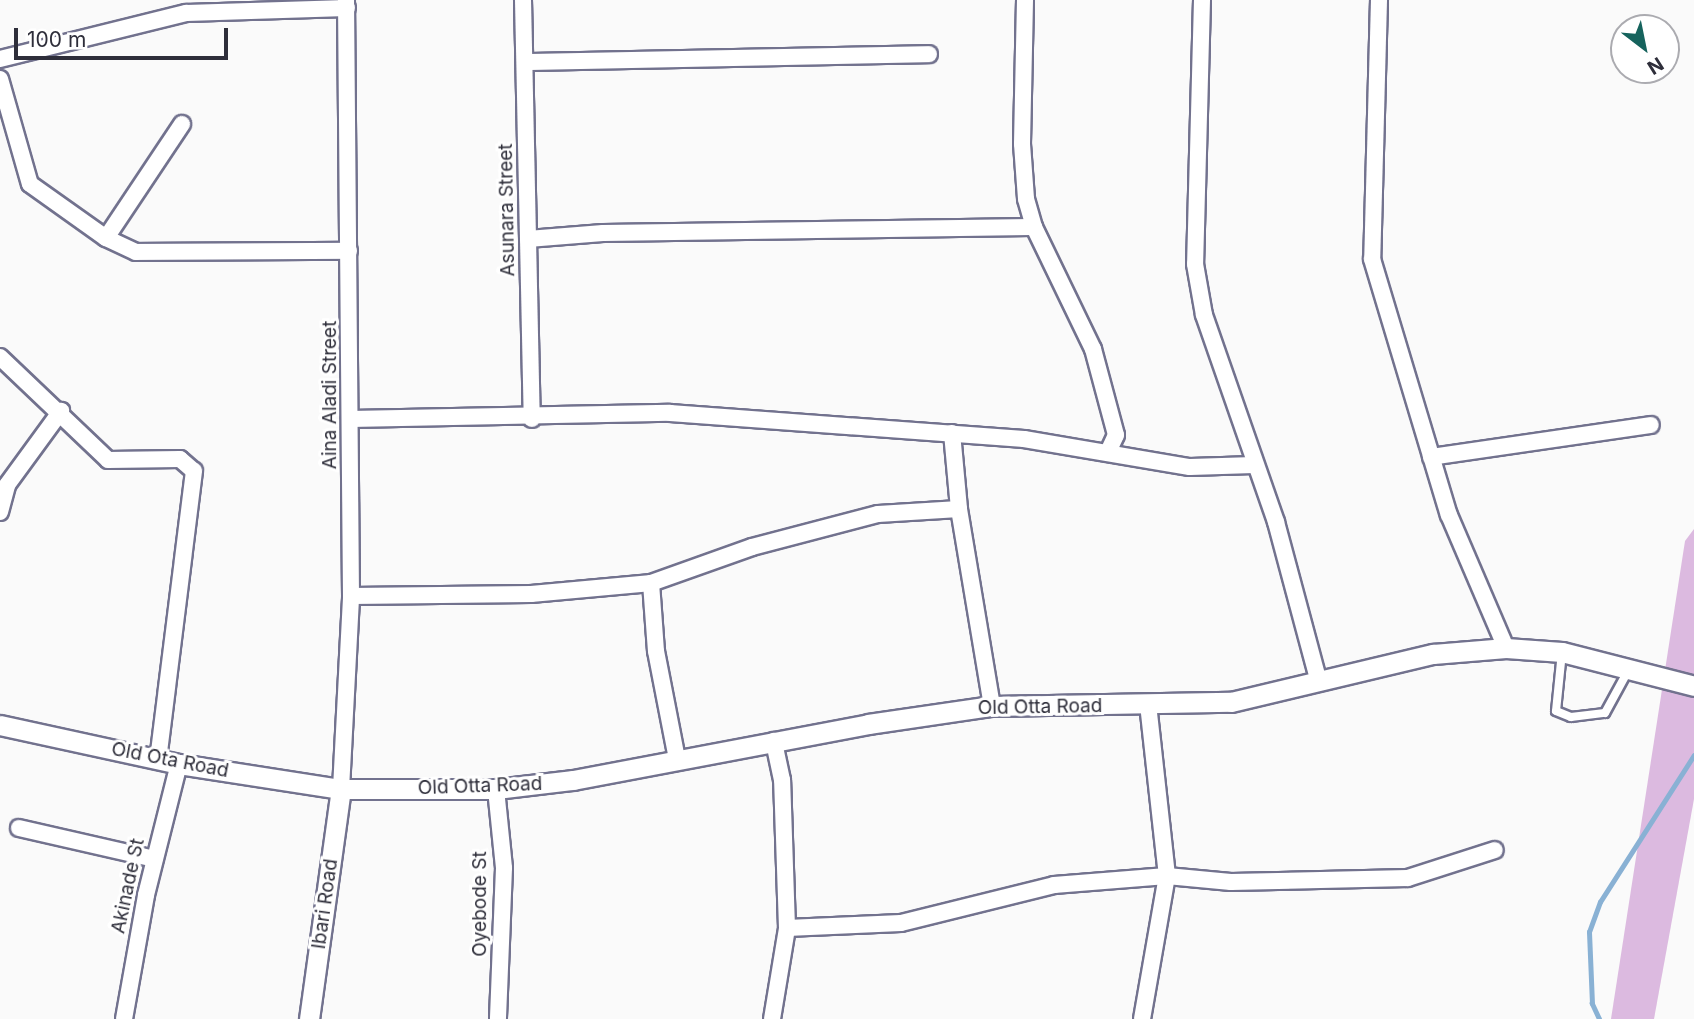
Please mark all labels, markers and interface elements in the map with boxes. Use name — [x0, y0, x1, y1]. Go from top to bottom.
scale bar — [18, 14, 231, 58]
north arrow — [1610, 14, 1680, 84]
text: 100 m — [27, 27, 86, 52]
text: N — [1643, 52, 1668, 79]
street label: Asunara Street — [494, 143, 520, 277]
street label: Aina Aladi Street — [319, 321, 341, 469]
street label: Old Otta Road — [978, 695, 1102, 719]
street label: Old Ota Road — [110, 737, 230, 783]
street label: Old Otta Road — [417, 772, 543, 800]
street label: Akinade St — [107, 836, 149, 936]
street label: Oyebode St — [469, 851, 491, 957]
street label: Ibari Road — [307, 857, 343, 951]

